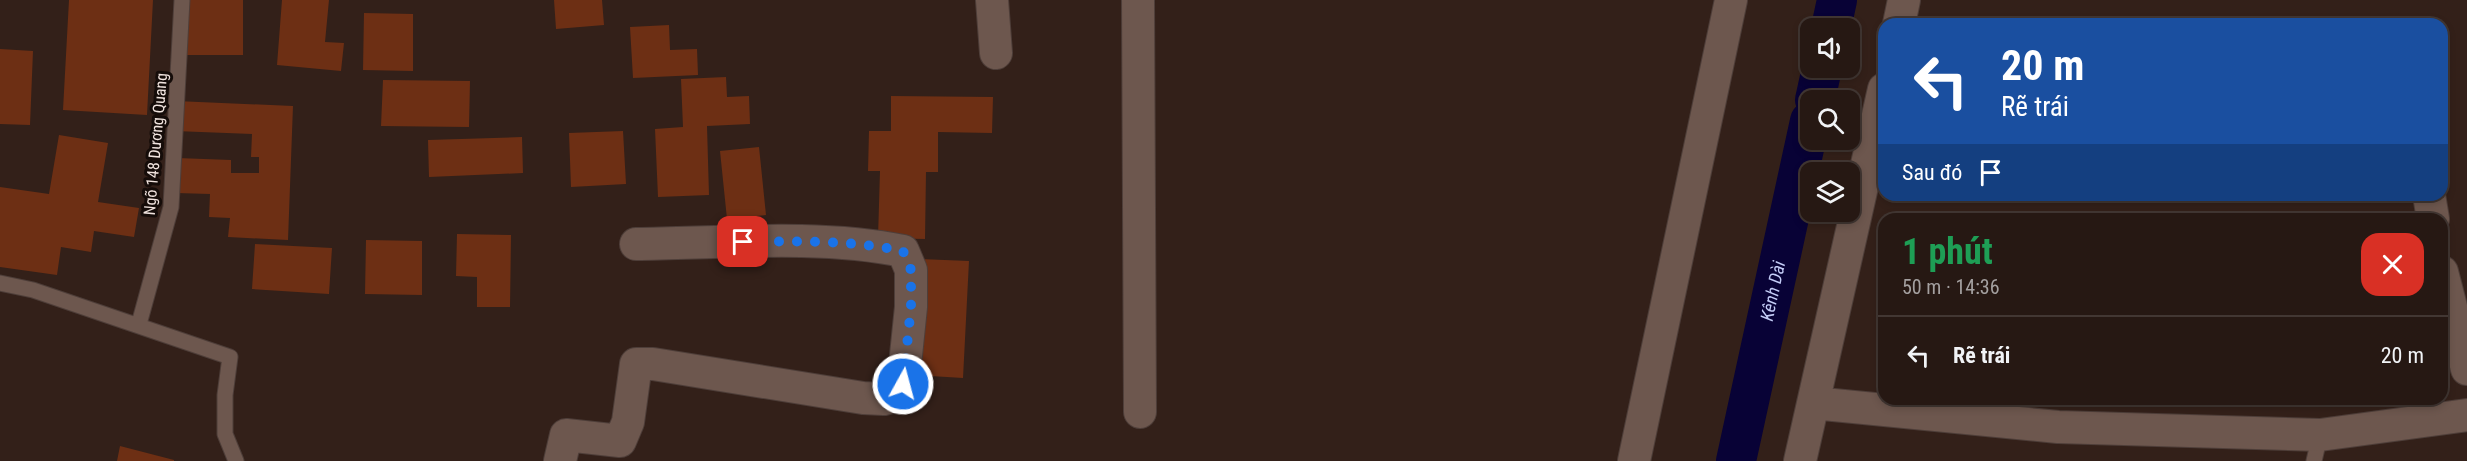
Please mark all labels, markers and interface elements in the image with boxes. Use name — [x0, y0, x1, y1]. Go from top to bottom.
map controls — [1800, 18, 1860, 222]
button: sound — [1800, 18, 1860, 78]
text: 20 m — [2001, 41, 2084, 90]
icon: left — [1902, 42, 1980, 120]
street label: Ngõ 148 Dương Quang — [140, 72, 171, 216]
button: search — [1800, 90, 1860, 150]
text: Rẽ trái — [2001, 91, 2069, 123]
icon: arrive — [1974, 156, 2007, 189]
text: Sau đó — [1902, 160, 1962, 185]
button: layers — [1800, 162, 1860, 222]
pin — [717, 216, 768, 267]
icon: arrive — [726, 225, 759, 258]
text: 1 phút — [1902, 231, 1993, 273]
button: close — [2361, 233, 2424, 296]
water label: Kênh Dài — [1756, 258, 1789, 323]
text: 50 m · 14:36 — [1902, 275, 2000, 299]
icon: left — [1902, 339, 1935, 372]
text: Rẽ trái — [1953, 343, 2010, 368]
text: 20 m — [2381, 343, 2424, 368]
position arrow — [871, 352, 935, 416]

